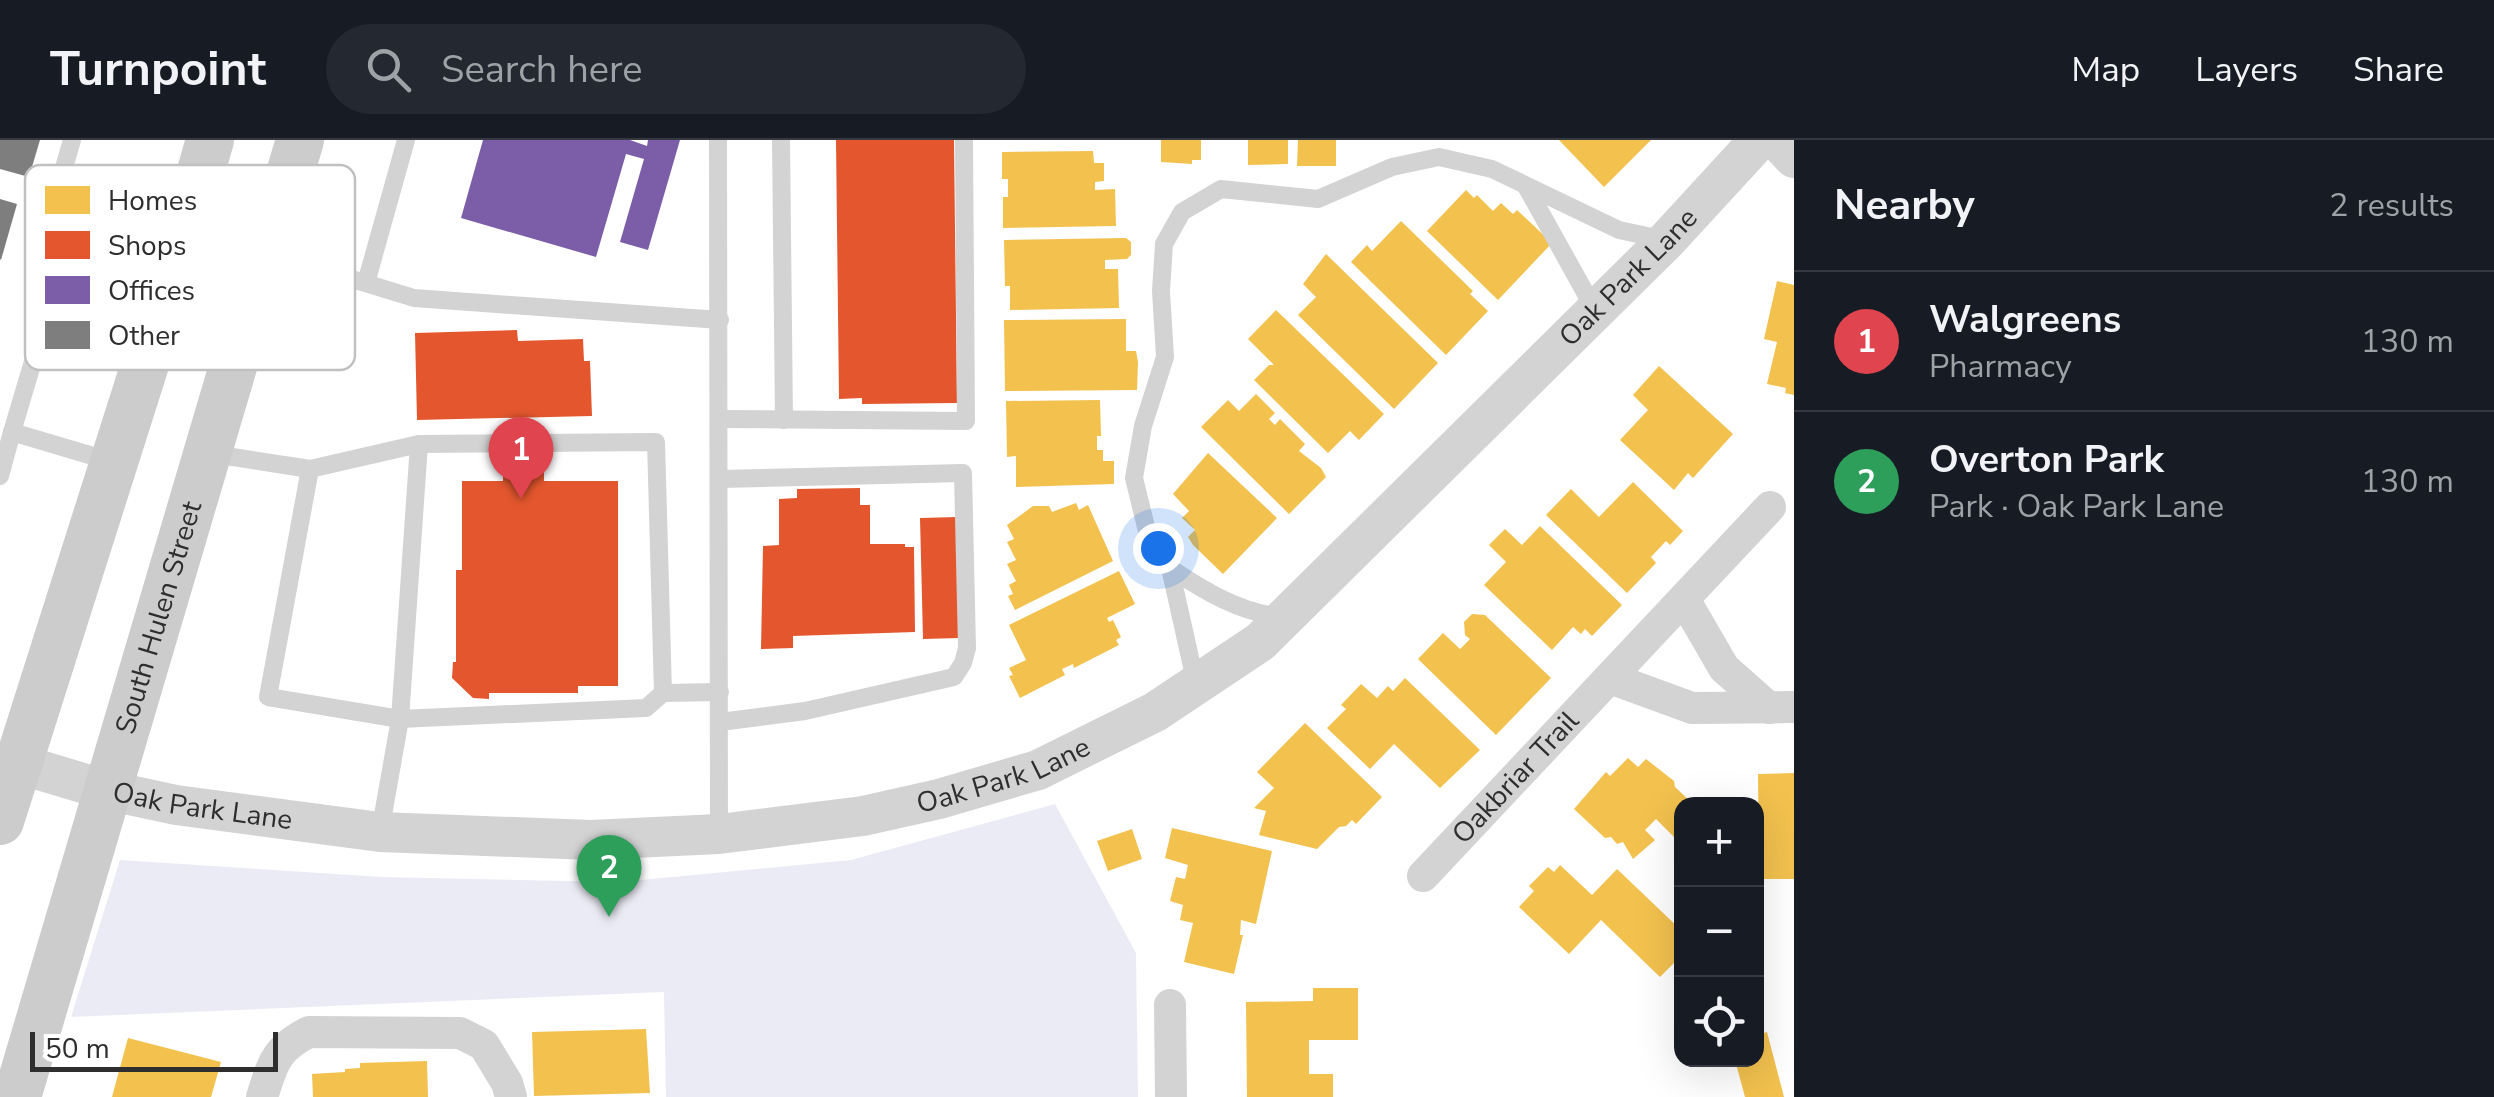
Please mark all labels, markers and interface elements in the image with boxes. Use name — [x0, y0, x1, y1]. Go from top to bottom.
search box — [326, 24, 1026, 114]
text: Turnpoint — [50, 36, 266, 102]
icon: search — [361, 42, 416, 97]
text: Search here — [441, 44, 643, 95]
text: Map — [2071, 46, 2140, 93]
text: Layers — [2195, 46, 2298, 93]
text: Share — [2353, 46, 2444, 93]
legend — [25, 165, 355, 370]
text: Nearby — [1834, 177, 1975, 234]
text: Homes — [108, 182, 197, 220]
text: 2 results — [2329, 184, 2454, 227]
street label: Oak Park Lane — [1551, 200, 1706, 355]
text: Shops — [108, 227, 186, 265]
text: Offices — [108, 272, 195, 310]
text: Walgreens — [1929, 294, 2121, 345]
text: Other — [108, 317, 180, 355]
text: 1 — [1857, 320, 1876, 363]
text: 130 m — [2361, 320, 2454, 363]
text: Pharmacy — [1929, 345, 2072, 388]
pin: 1 — [488, 416, 554, 499]
text: Overton Park — [1929, 434, 2164, 485]
text: 2 — [1857, 460, 1876, 503]
text: 130 m — [2361, 460, 2454, 503]
text: Park · Oak Park Lane — [1929, 485, 2224, 528]
street label: South Hulen Street — [106, 496, 211, 739]
your location — [1133, 523, 1184, 574]
street label: Oakbriar Trail — [1444, 702, 1588, 852]
street label: Oak Park Lane — [913, 728, 1097, 822]
street label: Oak Park Lane — [109, 773, 295, 839]
map controls — [1674, 797, 1764, 1067]
button: + — [1674, 797, 1764, 887]
pin: 2 — [576, 834, 642, 917]
button: − — [1674, 887, 1764, 977]
button: locate — [1674, 977, 1764, 1067]
scale bar — [30, 1027, 278, 1072]
text: 50 m — [45, 1030, 110, 1068]

